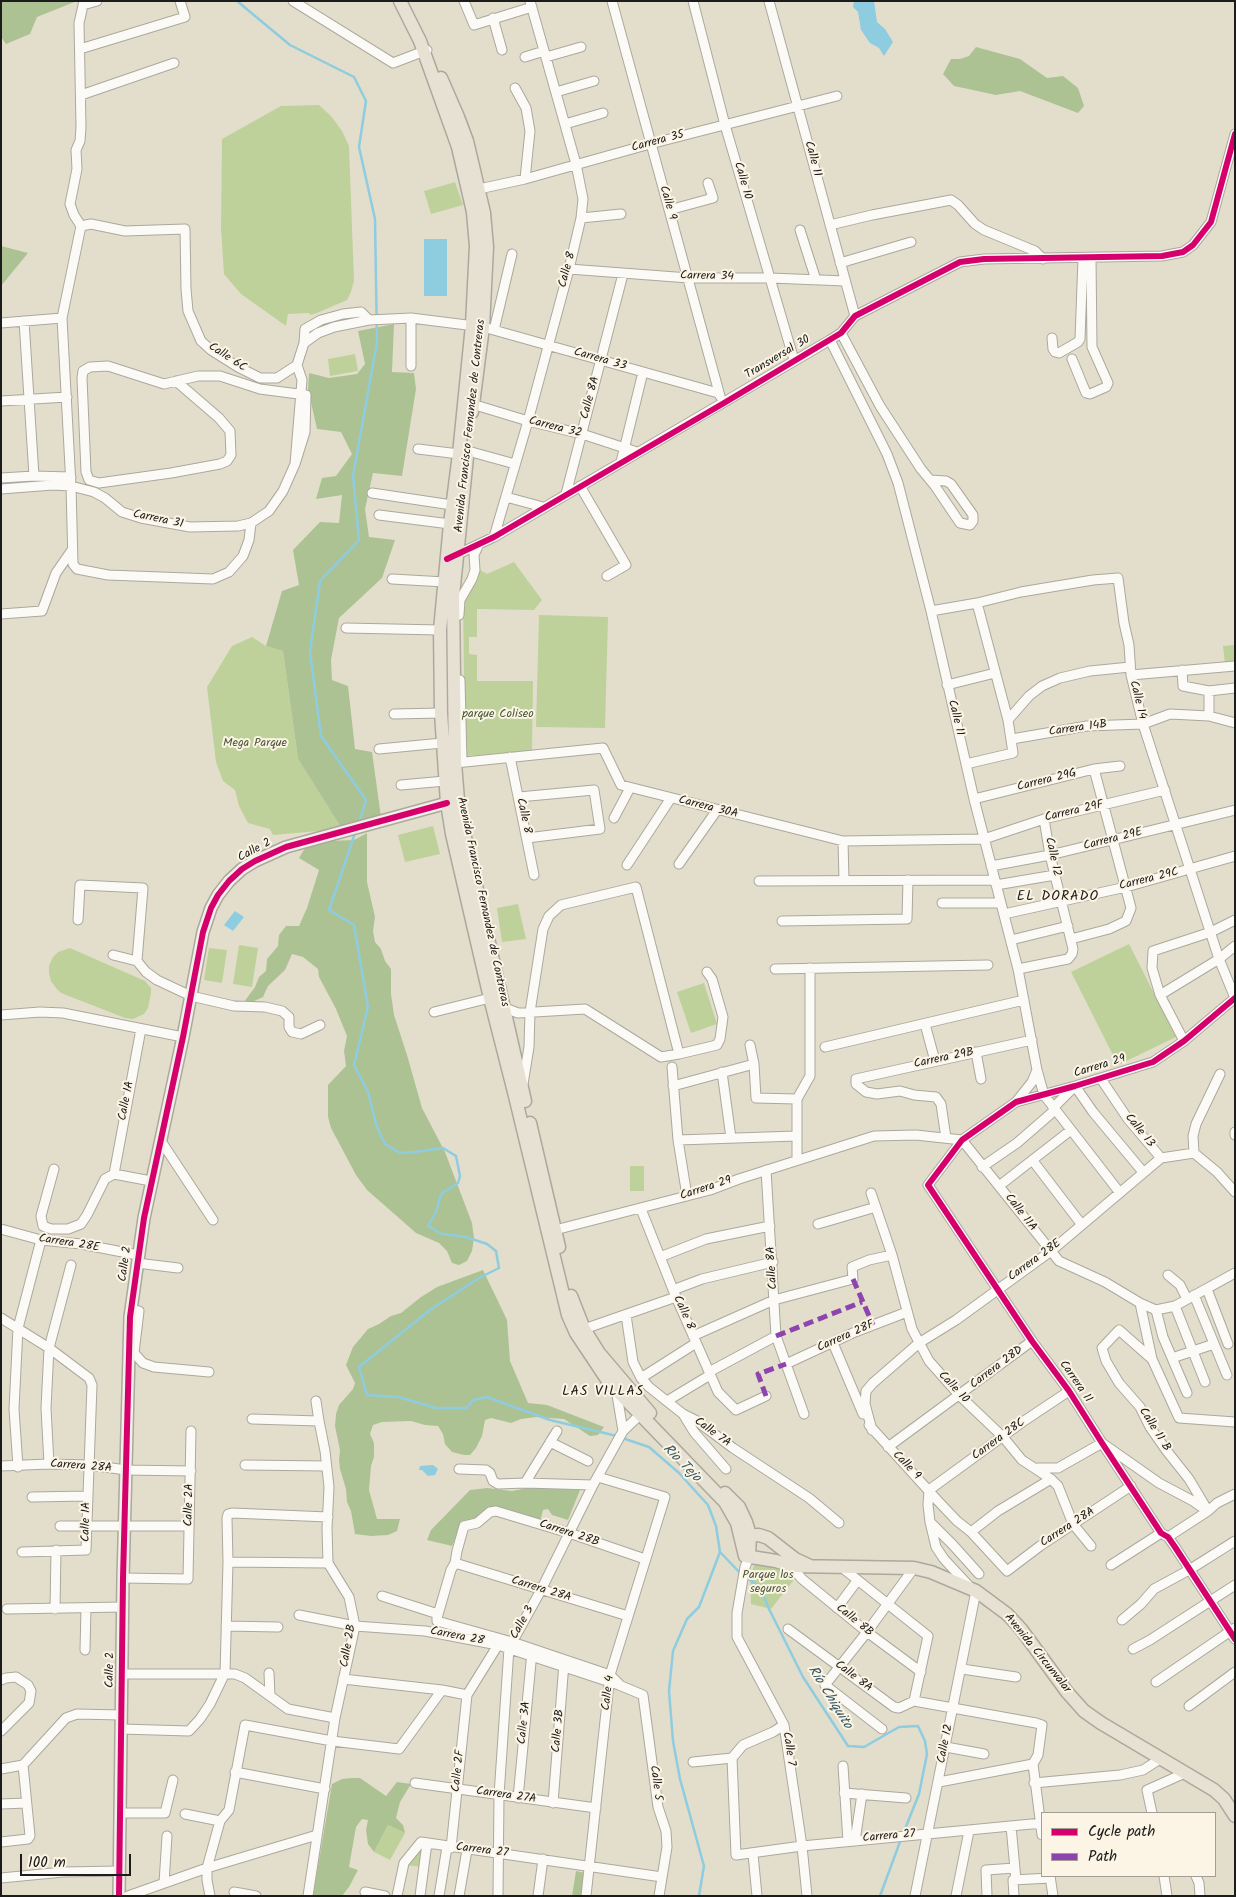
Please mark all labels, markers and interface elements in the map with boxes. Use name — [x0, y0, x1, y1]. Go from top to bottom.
street label: Carrera 35 — [630, 128, 686, 156]
street label: Calle 11 — [800, 140, 824, 178]
street label: Calle 10 — [730, 160, 754, 202]
street label: Calle 9 — [655, 184, 679, 222]
street label: Calle 8 — [556, 251, 580, 289]
street label: Carrera 34 — [680, 269, 734, 285]
street label: Avenida Francisco Fernandez de Contreras — [453, 319, 489, 533]
street label: Transversal 30 — [743, 333, 813, 383]
street label: Calle 6C — [205, 340, 249, 376]
street label: Carrera 33 — [572, 346, 628, 374]
street label: Calle 8A — [578, 375, 604, 421]
street label: Carrera 32 — [527, 414, 583, 442]
street label: Carrera 31 — [131, 508, 185, 532]
street label: Calle 14 — [1125, 679, 1149, 721]
street label: Calle 11 — [944, 699, 966, 737]
park label: parque Coliseo — [462, 708, 534, 722]
street label: Carrera 14B — [1048, 718, 1108, 740]
park label: Mega Parque — [223, 737, 287, 751]
street label: Carrera 29G — [1016, 767, 1078, 795]
street label: Carrera 30A — [677, 794, 739, 822]
street label: Avenida Francisco Fernandez de Contreras — [453, 796, 511, 1008]
street label: Calle 8 — [512, 797, 534, 835]
street label: Carrera 29F — [1043, 798, 1105, 826]
street label: Carrera 29E — [1082, 826, 1144, 854]
street label: Calle 2 — [236, 836, 274, 866]
street label: Calle 12 — [1041, 836, 1063, 878]
street label: Carrera 29C — [1118, 866, 1180, 894]
district label: EL DORADO — [1016, 890, 1100, 906]
street label: Carrera 29B — [913, 1046, 975, 1072]
street label: Carrera 29 — [1072, 1052, 1128, 1082]
street label: Calle 1A — [116, 1080, 138, 1122]
street label: Calle 13 — [1121, 1111, 1157, 1151]
street label: Carrera 29 — [678, 1174, 734, 1204]
street label: Calle 11A — [1001, 1191, 1039, 1235]
street label: Carrera 28E — [37, 1232, 101, 1256]
street label: Carrera 28E — [1006, 1237, 1064, 1285]
street label: Calle 2 — [116, 1245, 136, 1283]
street label: Calle 8A — [765, 1246, 781, 1290]
street label: Calle 8 — [669, 1294, 697, 1332]
street label: Carrera 28F — [815, 1318, 877, 1356]
street label: Carrera 28D — [968, 1343, 1026, 1393]
street label: Carrera 11 — [1055, 1358, 1095, 1406]
street label: Calle 10 — [935, 1369, 971, 1407]
district label: LAS VILLAS — [561, 1385, 645, 1401]
street label: Calle 11 B — [1135, 1405, 1173, 1455]
street label: Calle 7A — [691, 1415, 733, 1451]
street label: Carrera 28C — [970, 1416, 1028, 1464]
water label: Rio Tejo — [658, 1441, 704, 1487]
street label: Calle 9 — [889, 1448, 923, 1484]
street label: Carrera 28A — [50, 1458, 112, 1476]
street label: Calle 2A — [182, 1483, 198, 1527]
street label: Calle 1A — [79, 1502, 95, 1542]
street label: Carrera 28A — [1038, 1505, 1098, 1551]
street label: Carrera 28B — [537, 1518, 601, 1550]
park label: Parque los seguros — [742, 1569, 794, 1597]
street label: Carrera 28A — [509, 1574, 573, 1606]
street label: Calle 8B — [832, 1602, 876, 1640]
street label: Calle 3 — [508, 1604, 538, 1642]
street label: Avenida Circunvalar — [1001, 1611, 1073, 1697]
street label: Calle 2B — [338, 1623, 360, 1669]
street label: Carrera 28 — [429, 1625, 485, 1649]
street label: Calle 2 — [103, 1652, 119, 1688]
street label: Calle 8A — [831, 1658, 875, 1696]
water label: Río Chiquito — [803, 1663, 855, 1733]
street label: Calle 4 — [600, 1674, 618, 1712]
street label: Calle 3A — [516, 1701, 534, 1745]
street label: Calle 3B — [550, 1709, 568, 1753]
street label: Calle 12 — [935, 1723, 957, 1765]
street label: Calle 7 — [778, 1731, 798, 1767]
street label: Calle 2F — [450, 1749, 468, 1793]
street label: Calle 5 — [646, 1765, 664, 1801]
street label: Carrera 27A — [475, 1785, 537, 1807]
legend — [1041, 1812, 1216, 1877]
text: Cycle path — [1088, 1820, 1155, 1844]
street label: Carrera 27 — [862, 1828, 916, 1846]
street label: Carrera 27 — [455, 1841, 509, 1861]
scale bar — [22, 1844, 134, 1876]
text: Path — [1088, 1845, 1117, 1869]
text: 100 m — [28, 1851, 66, 1875]

